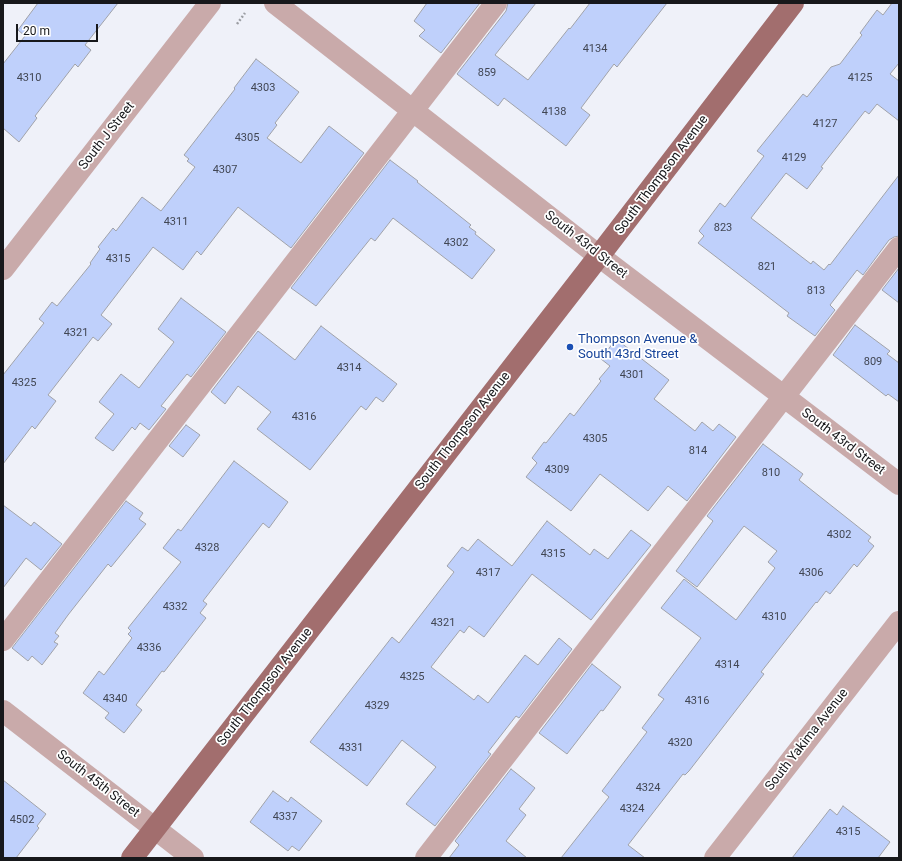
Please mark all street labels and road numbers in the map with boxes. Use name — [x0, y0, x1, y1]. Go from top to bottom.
street label: South J Street — [76, 99, 138, 173]
street label: South Thompson Avenue — [612, 112, 712, 238]
street label: South 43rd Street — [542, 208, 630, 282]
street label: South Thompson Avenue — [412, 369, 514, 493]
street label: South 43rd Street — [798, 405, 888, 479]
street label: South Thompson Avenue — [214, 625, 316, 749]
street label: South Yakima Avenue — [762, 686, 852, 794]
street label: South 45th Street — [54, 747, 142, 821]

